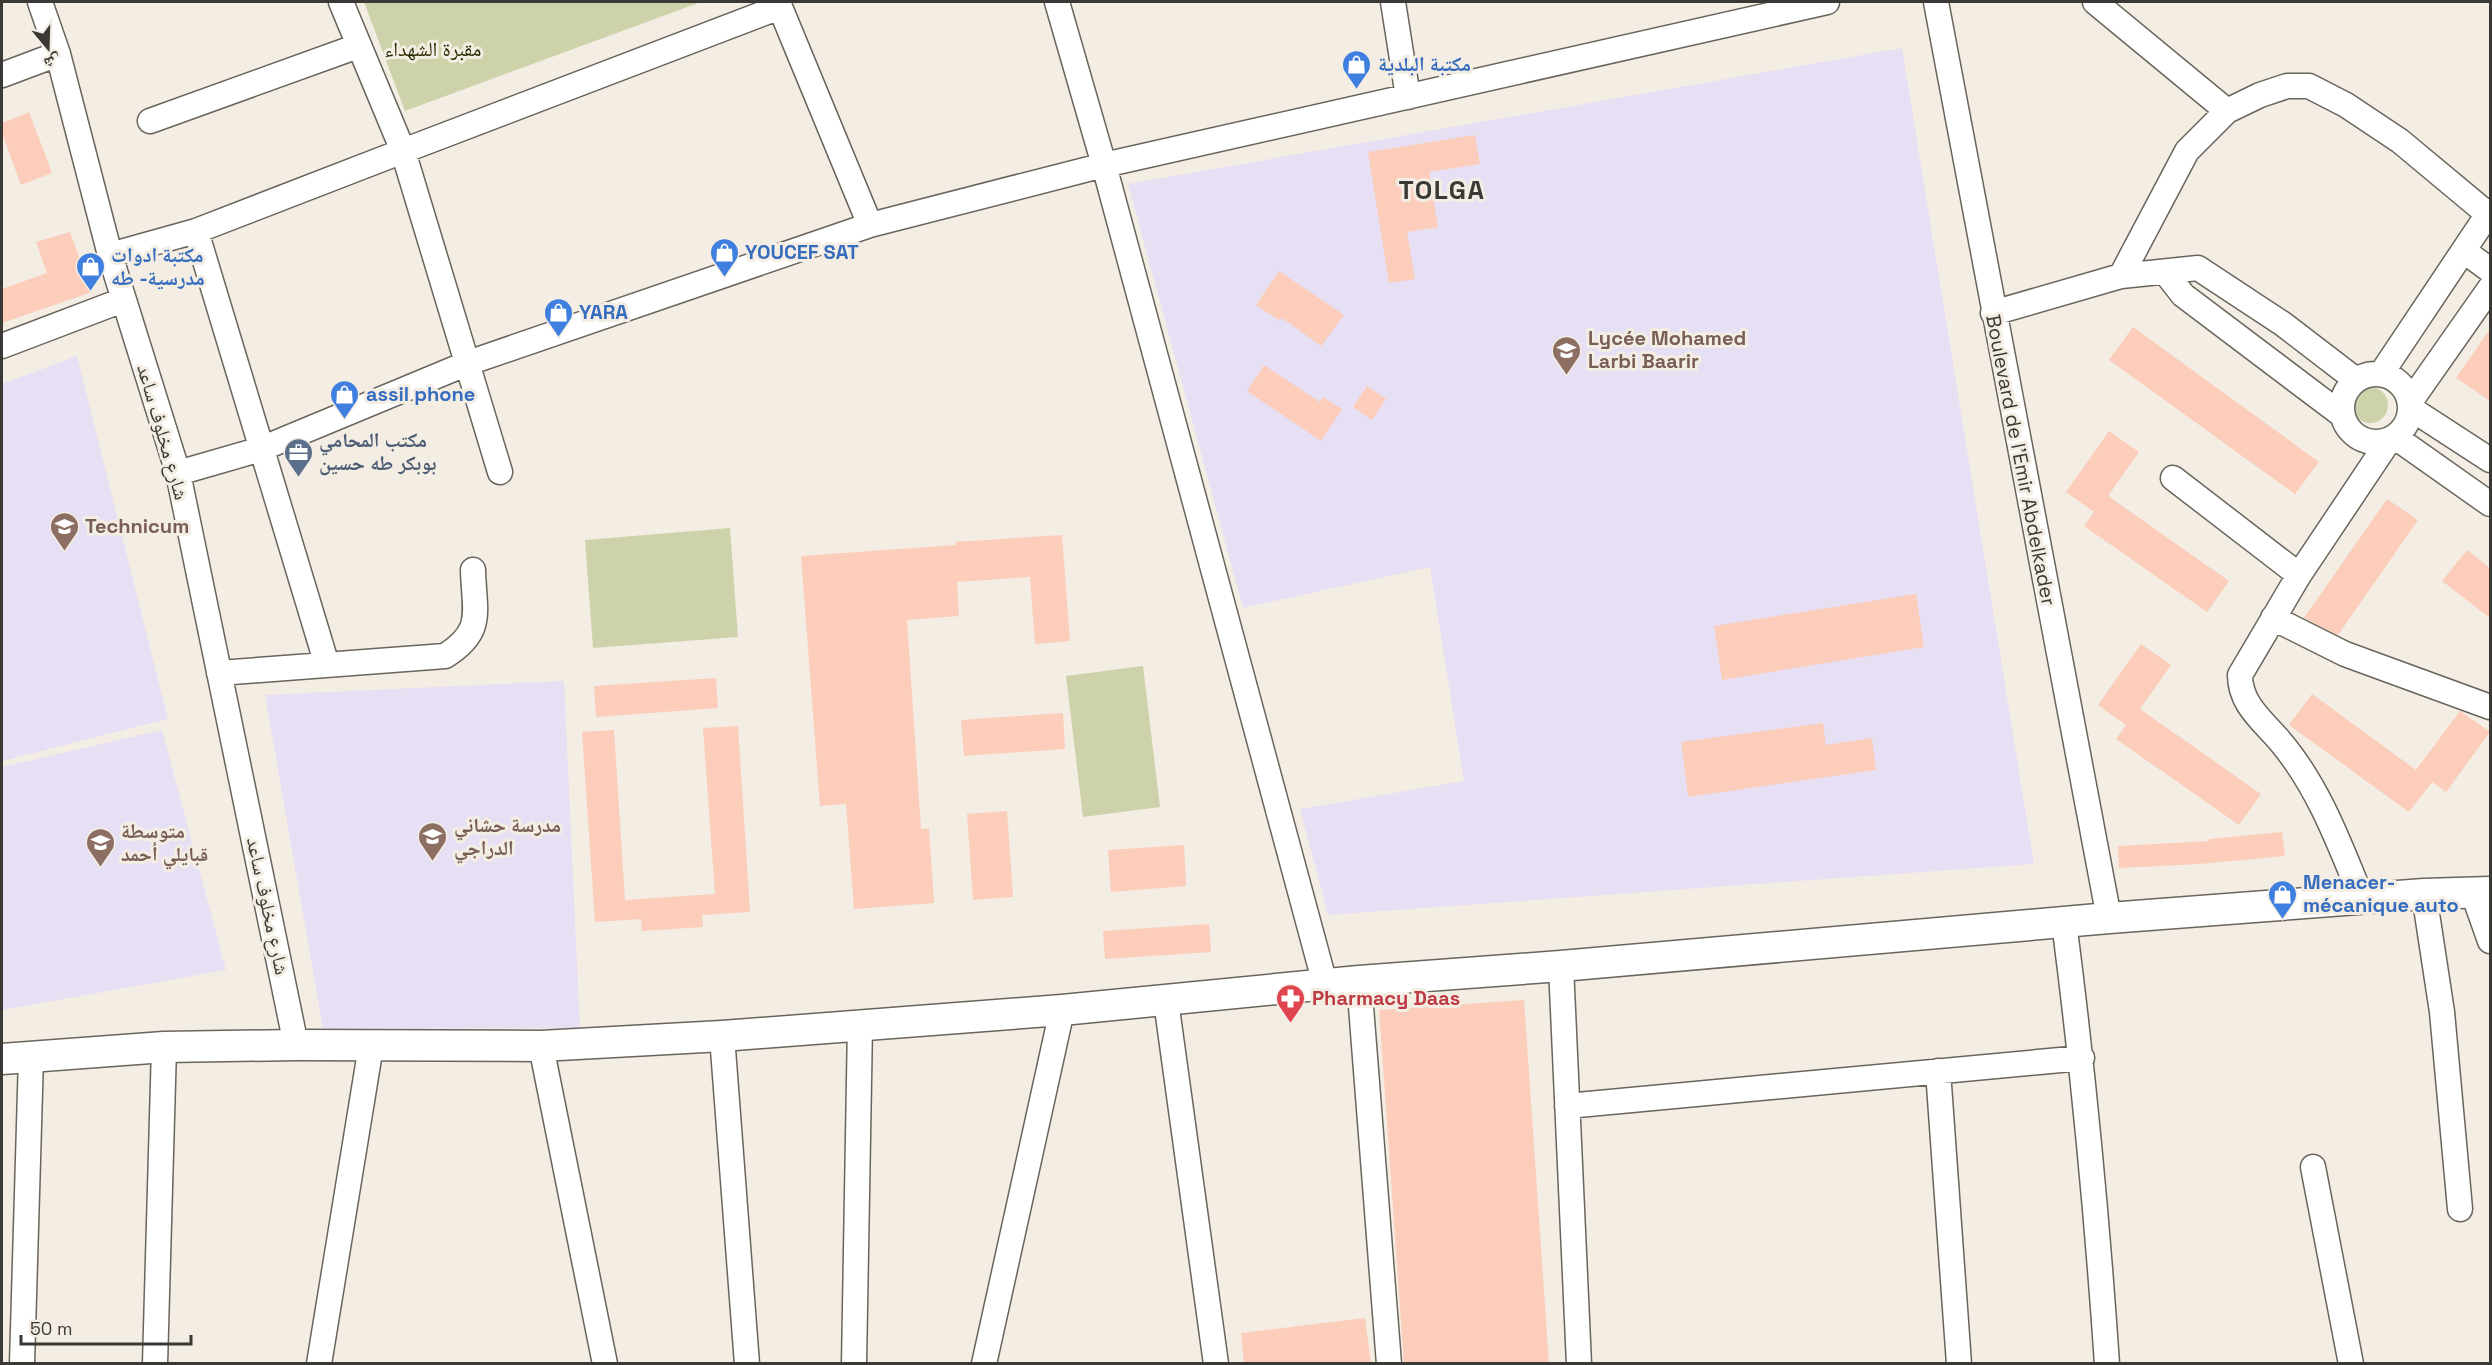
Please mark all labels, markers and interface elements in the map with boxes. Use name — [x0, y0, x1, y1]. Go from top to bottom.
north arrow — [18, 18, 78, 78]
park label: مقبرة الشهداء — [385, 36, 481, 62]
shop icon: مكتبة البلدية — [1341, 48, 1373, 90]
text: ش — [41, 49, 64, 74]
place label: مكتبة البلدية — [1378, 51, 1471, 77]
district label: TOLGA — [1399, 173, 1485, 207]
shop icon: YOUCEF SAT — [708, 236, 740, 278]
place label: YOUCEF SAT — [745, 239, 859, 265]
place label: مكتبة ادوات مدرسية- طه — [111, 242, 205, 291]
shop icon: مكتبة ادوات مدرسية- طه — [74, 250, 106, 292]
shop icon: YARA — [542, 296, 574, 338]
place label: YARA — [579, 299, 628, 325]
street label: Boulevard de l'Emir Abdelkader — [1980, 312, 2062, 608]
place label: Lycée Mohamed Larbi Baarir — [1588, 325, 1746, 374]
school or university icon: Lycée Mohamed Larbi Baarir — [1551, 334, 1583, 376]
street label: شارع مخلوف ساعد — [131, 361, 195, 503]
shop icon: assil phone — [329, 378, 361, 420]
place label: assil phone — [366, 381, 475, 407]
place label: مكتب المحامي بوبكر طه حسين — [319, 427, 436, 476]
office icon: مكتب المحامي بوبكر طه حسين — [282, 436, 314, 478]
school or university icon: Technicum — [48, 510, 80, 552]
place label: Technicum — [85, 513, 189, 539]
place label: مدرسة حشاني الدراجي — [454, 812, 561, 864]
place label: متوسطة قبايلي أحمد — [121, 818, 208, 870]
school or university icon: مدرسة حشاني الدراجي — [417, 820, 449, 862]
school or university icon: متوسطة قبايلي أحمد — [84, 826, 116, 868]
street label: شارع مخلوف ساعد — [241, 835, 295, 977]
place label: Menacer- mécanique auto — [2303, 869, 2459, 918]
shop icon: Menacer- mécanique auto — [2266, 878, 2298, 920]
pharmacy icon: Pharmacy Daas — [1275, 982, 1307, 1024]
place label: Pharmacy Daas — [1312, 985, 1460, 1011]
scale bar — [21, 1308, 190, 1346]
text: 50 m — [30, 1317, 72, 1340]

